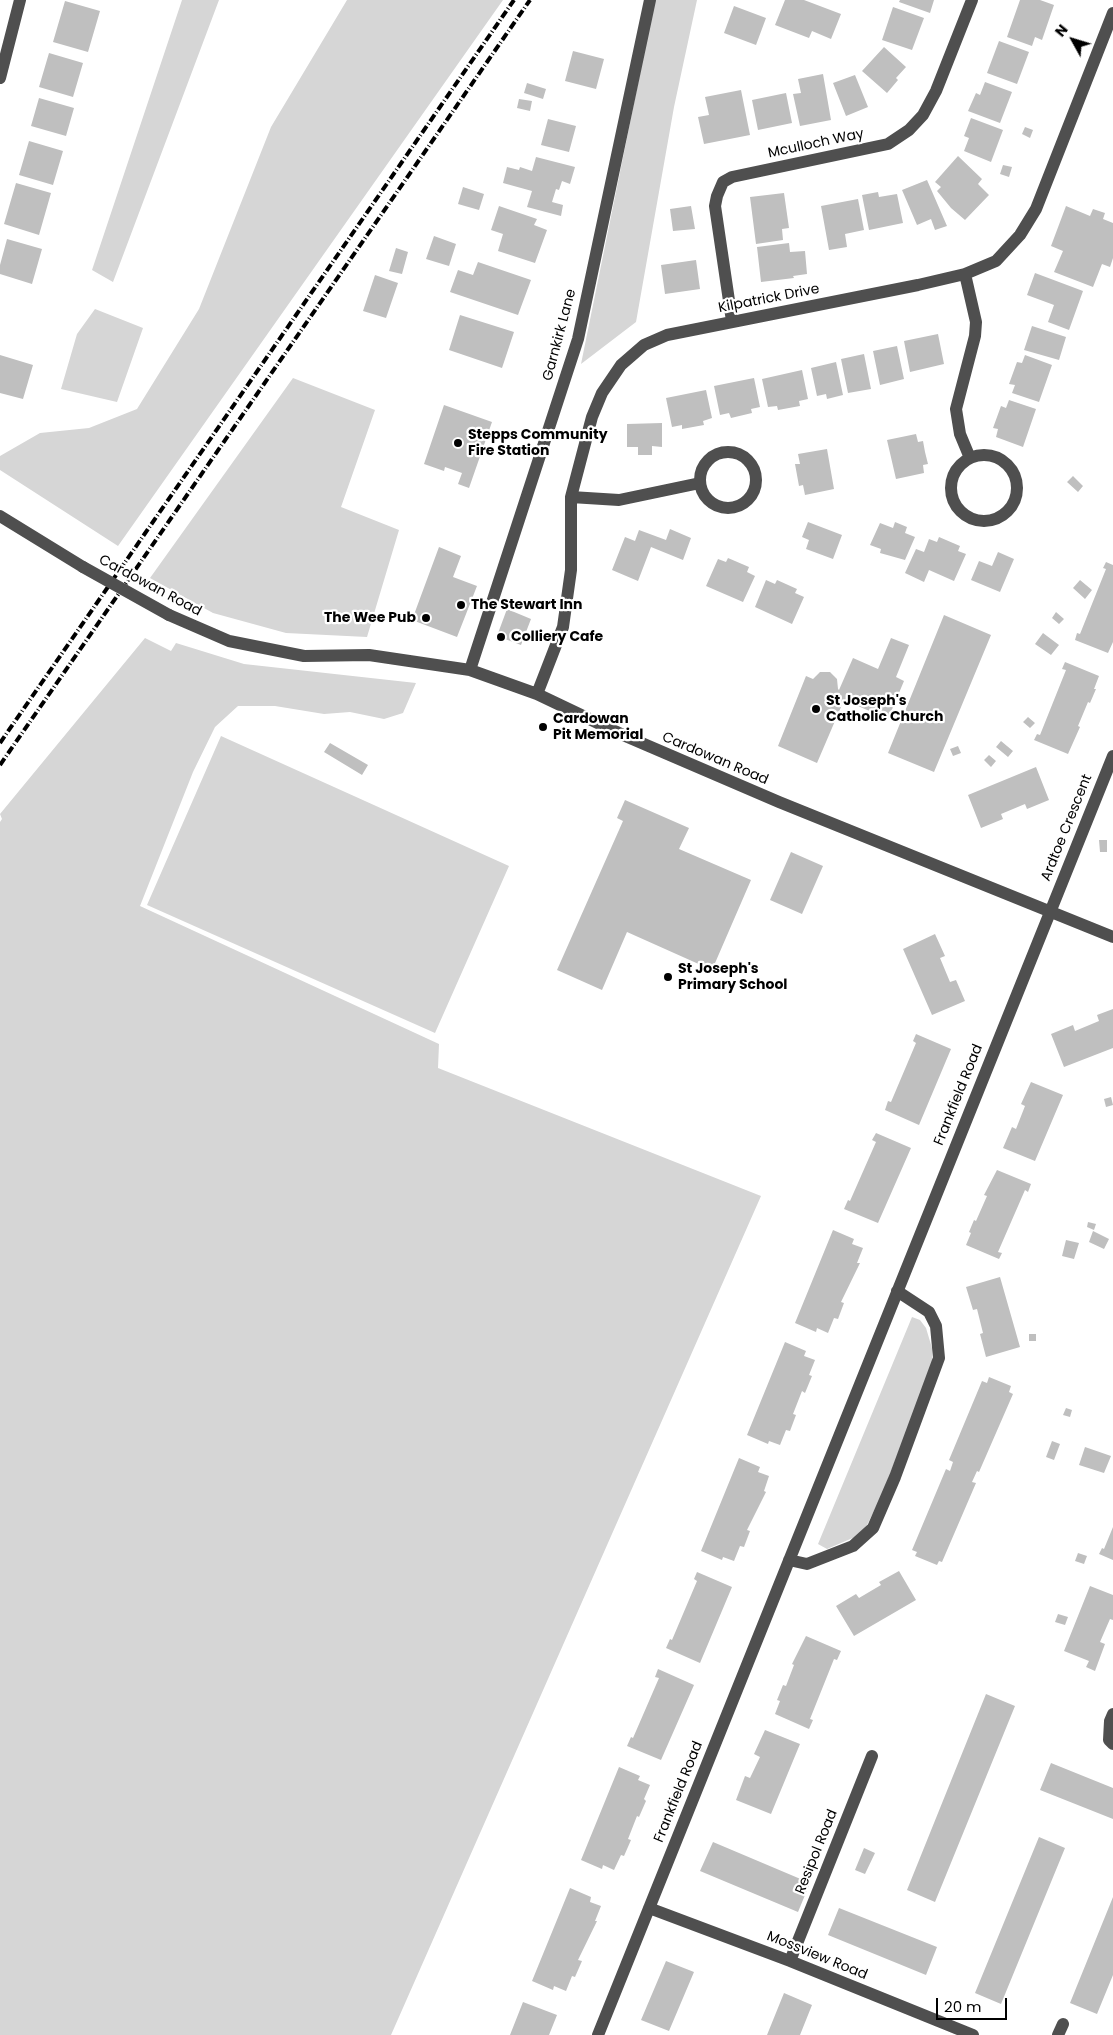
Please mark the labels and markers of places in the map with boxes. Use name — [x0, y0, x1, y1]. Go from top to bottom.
place label: Stepps Community Fire Station — [468, 427, 607, 460]
marker: Stepps Community Fire Station — [452, 437, 464, 449]
place label: The Stewart Inn — [471, 597, 582, 613]
marker: The Stewart Inn — [455, 599, 467, 611]
place label: The Wee Pub — [324, 610, 416, 626]
marker: The Wee Pub — [420, 612, 432, 624]
place label: Colliery Cafe — [511, 629, 603, 645]
marker: Colliery Cafe — [495, 631, 507, 643]
place label: St Joseph's Catholic Church — [826, 693, 943, 726]
marker: St Joseph's Catholic Church — [810, 703, 822, 715]
place label: Cardowan Pit Memorial — [553, 711, 643, 744]
marker: Cardowan Pit Memorial — [537, 721, 549, 733]
place label: St Joseph's Primary School — [678, 961, 787, 994]
marker: St Joseph's Primary School — [662, 971, 674, 983]

